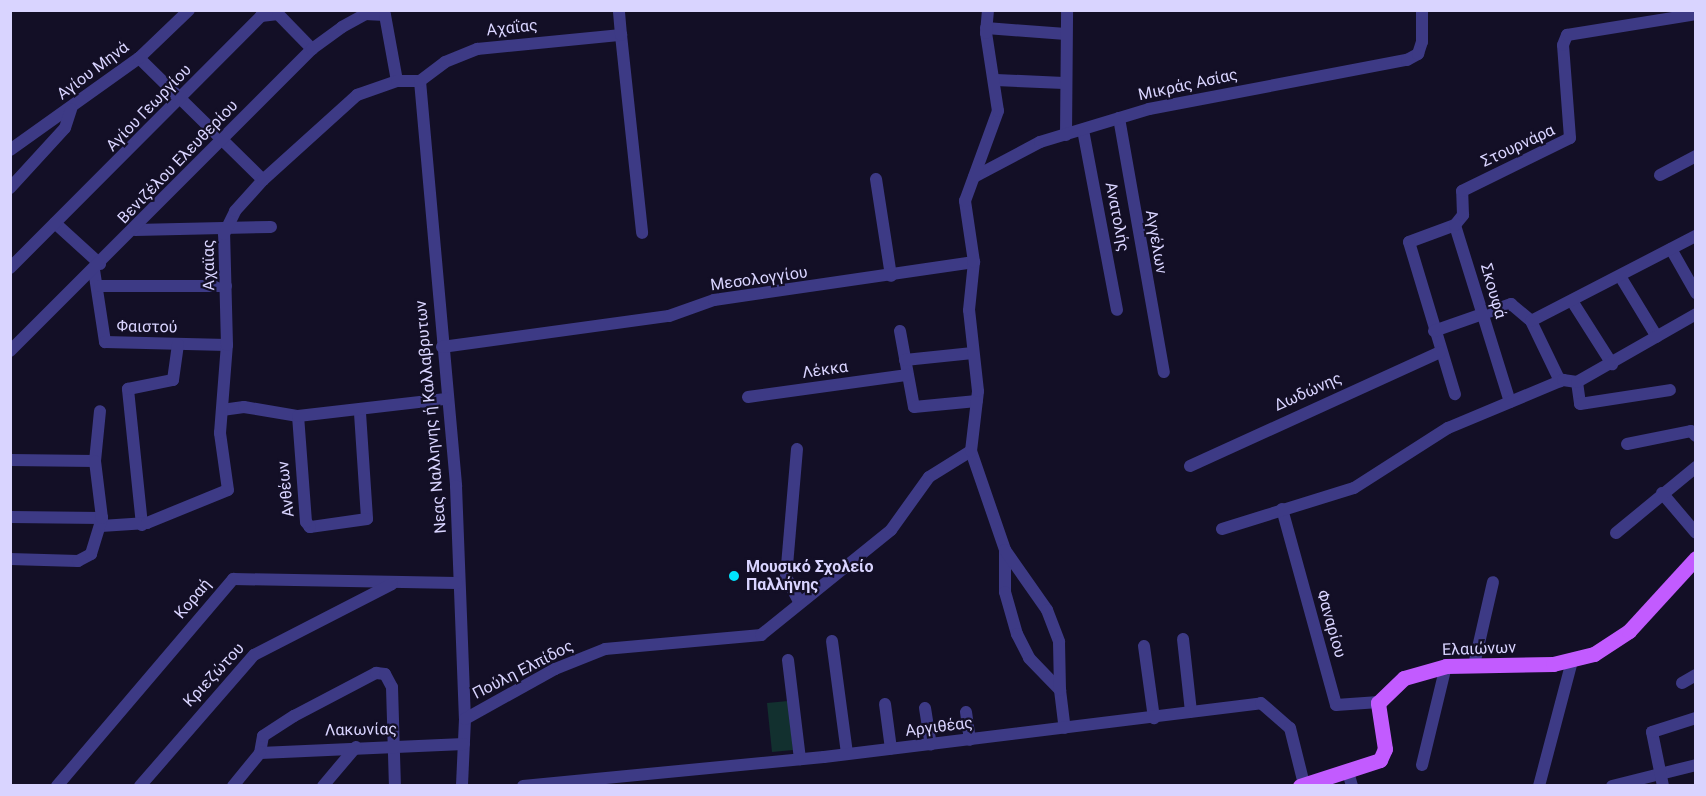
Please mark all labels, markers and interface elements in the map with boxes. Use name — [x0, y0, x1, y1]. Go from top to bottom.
street label: Αχαΐας — [486, 16, 538, 40]
street label: Αγίου Μηνά — [53, 38, 133, 104]
street label: Αγίου Γεωργίου — [103, 60, 195, 156]
street label: Μικράς Ασίας — [1137, 65, 1239, 105]
street label: Βενιζέλου Ελευθερίου — [114, 96, 242, 228]
street label: Στουρνάρα — [1478, 121, 1558, 171]
street label: Ανατολής — [1101, 181, 1133, 253]
street label: Αγγέλων — [1141, 209, 1171, 275]
street label: Αχαϊας — [199, 239, 219, 291]
street label: Σκουφά — [1476, 261, 1510, 321]
street label: Μεσολογγίου — [709, 263, 809, 295]
street label: Νεας Nαλληνης ή Καλλαβρυτων — [411, 300, 451, 534]
street label: Φαιστού — [116, 317, 178, 337]
street label: Λέκκα — [801, 357, 849, 383]
street label: Δωδώνης — [1271, 369, 1345, 415]
street label: Ανθέων — [274, 460, 298, 518]
place label: Μουσικό Σχολείο Παλλήνης — [746, 557, 873, 595]
marker: Μουσικό Σχολείο Παλλήνης — [727, 569, 741, 583]
street label: Κοραή — [171, 575, 215, 623]
street label: Φαναρίου — [1312, 588, 1350, 660]
street label: Πούλη Ελπίδος — [469, 636, 577, 704]
street label: Ελαιώνων — [1442, 638, 1516, 660]
street label: Κριεζώτου — [180, 639, 248, 711]
street label: Αργιθέας — [904, 713, 974, 741]
street label: Λακωνίας — [325, 720, 397, 740]

